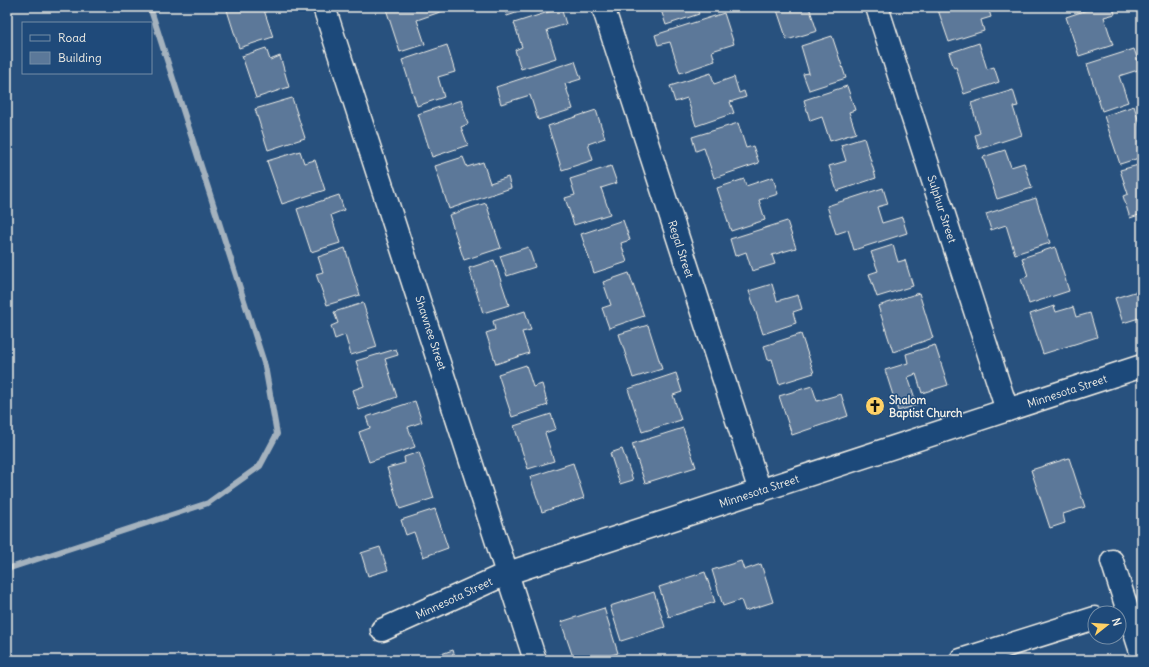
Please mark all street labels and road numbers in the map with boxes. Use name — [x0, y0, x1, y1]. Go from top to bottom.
street label: Sulphur Street — [924, 173, 960, 245]
street label: Regal Street — [665, 219, 697, 280]
street label: Shawnee Street — [412, 294, 450, 372]
street label: Minnesota Street — [1025, 371, 1109, 410]
street label: Minnesota Street — [717, 471, 801, 510]
street label: Minnesota Street — [413, 574, 495, 622]

